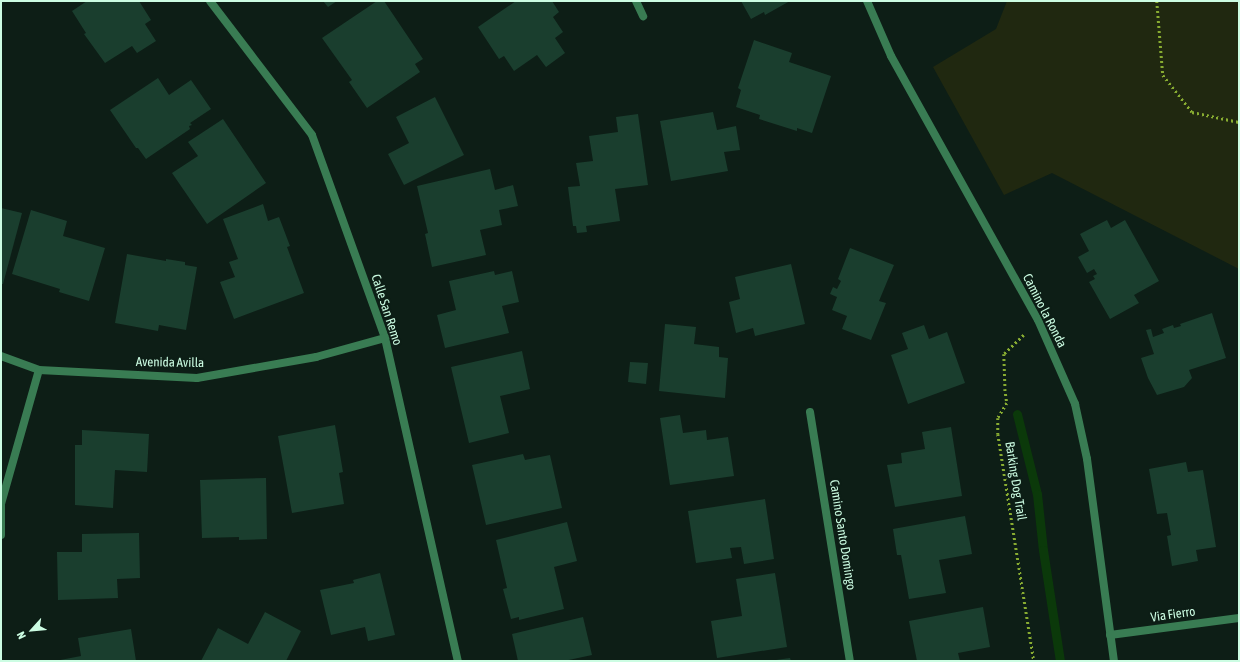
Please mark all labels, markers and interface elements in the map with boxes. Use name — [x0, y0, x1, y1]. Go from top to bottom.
street label: Camino la Ronda — [1019, 271, 1069, 351]
street label: Calle San Remo — [367, 272, 405, 348]
street label: Avenida Avilla — [136, 355, 204, 371]
street label: Barking Dog Trail — [1001, 440, 1029, 522]
street label: Camino Santo Domingo — [826, 479, 858, 591]
street label: Via Fierro — [1150, 604, 1196, 626]
north arrow — [12, 610, 52, 650]
text: N — [14, 630, 28, 641]

